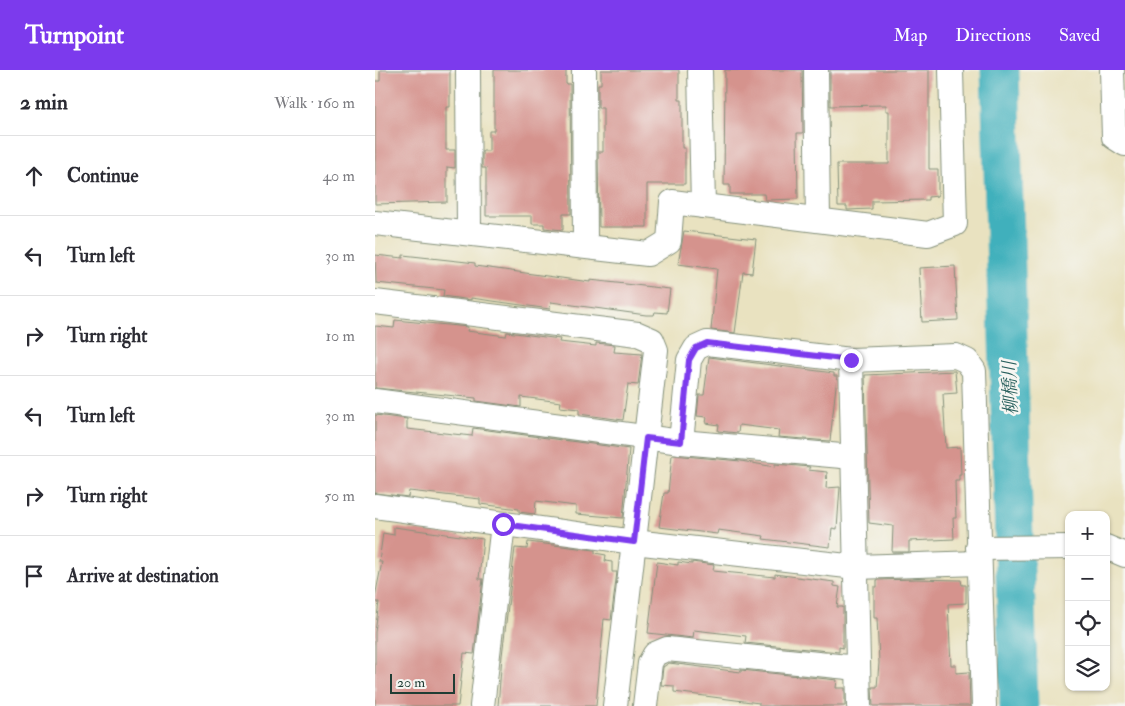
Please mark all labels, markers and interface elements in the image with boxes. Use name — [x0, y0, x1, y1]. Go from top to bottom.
text: Turnpoint — [25, 20, 124, 51]
text: Map — [894, 24, 927, 47]
text: Directions — [955, 24, 1031, 47]
text: Saved — [1059, 24, 1100, 47]
text: 2 min — [20, 89, 68, 116]
text: Walk · 160 m — [274, 93, 355, 113]
icon: ahead — [20, 162, 48, 190]
text: Continue — [67, 164, 138, 188]
text: 40 m — [322, 166, 355, 186]
icon: left — [20, 242, 48, 270]
text: Turn left — [67, 244, 135, 268]
text: 30 m — [325, 246, 355, 266]
icon: right — [20, 322, 48, 350]
text: Turn right — [67, 324, 147, 348]
text: 10 m — [325, 326, 355, 346]
route end — [840, 349, 863, 372]
water label: 柳橋川 — [998, 359, 1023, 415]
icon: left — [20, 402, 48, 430]
text: Turn left — [67, 404, 135, 428]
text: 30 m — [325, 406, 355, 426]
icon: right — [20, 482, 48, 510]
text: Turn right — [67, 484, 147, 508]
text: 50 m — [324, 486, 355, 506]
map controls — [1065, 511, 1110, 691]
button: + — [1065, 511, 1110, 556]
route start — [492, 513, 515, 536]
button: − — [1065, 556, 1110, 601]
icon: arrive — [20, 562, 48, 590]
text: Arrive at destination — [67, 564, 219, 588]
button: locate — [1065, 601, 1110, 646]
button: layers — [1065, 646, 1110, 691]
scale bar — [390, 671, 455, 694]
text: 20 m — [397, 674, 425, 691]

